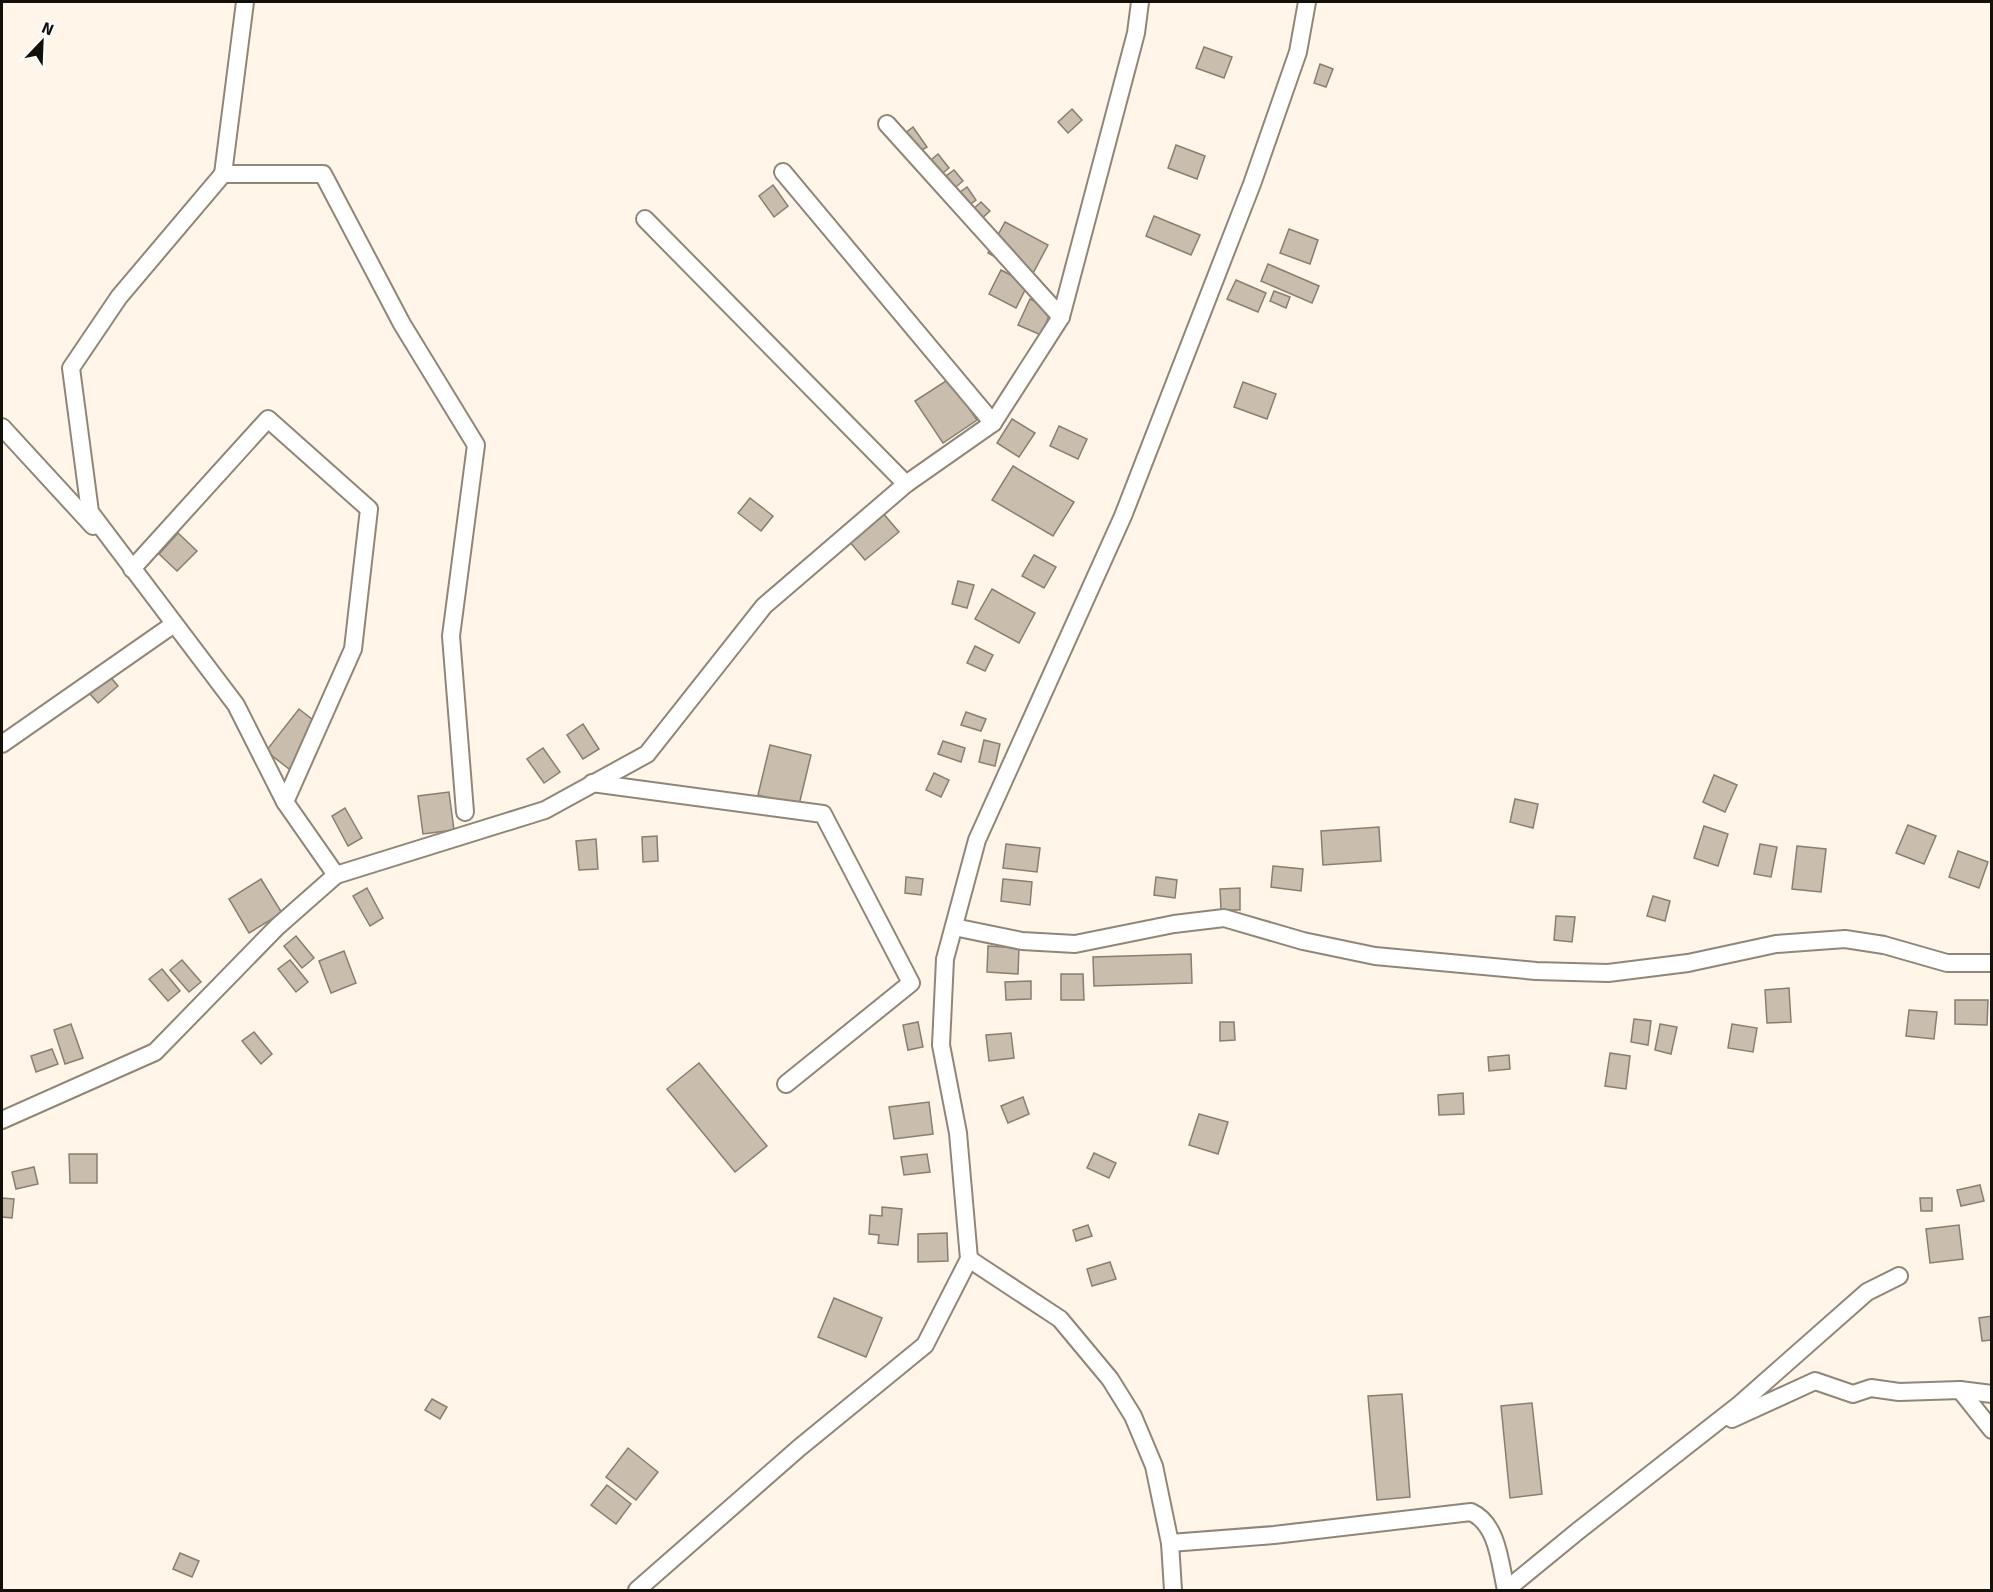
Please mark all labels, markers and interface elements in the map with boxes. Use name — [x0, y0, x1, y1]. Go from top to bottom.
north arrow — [12, 12, 72, 72]
text: N — [38, 18, 57, 40]

